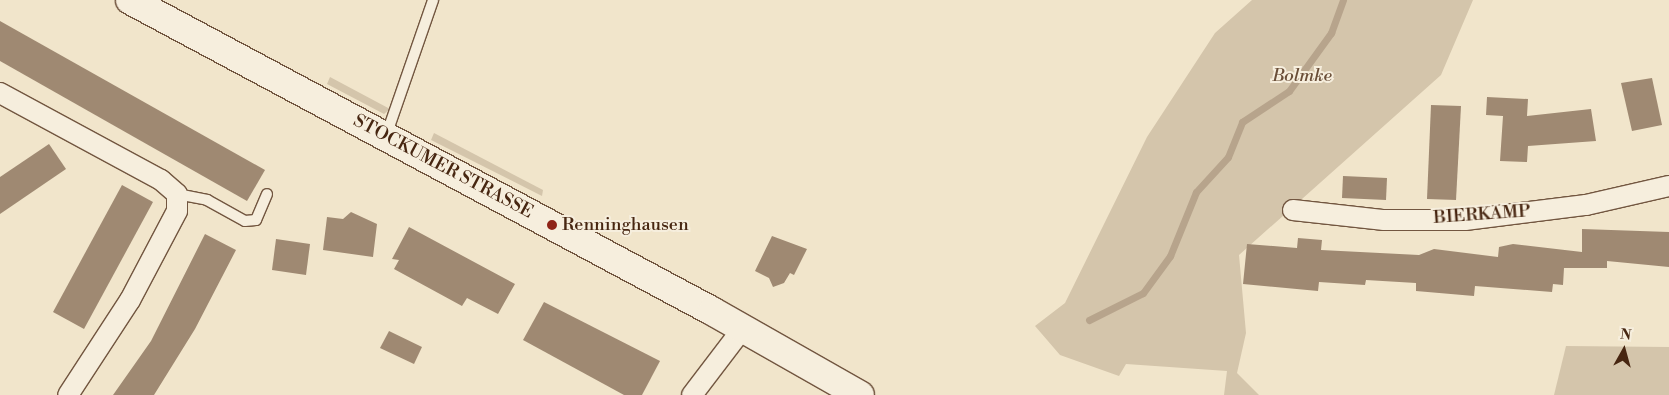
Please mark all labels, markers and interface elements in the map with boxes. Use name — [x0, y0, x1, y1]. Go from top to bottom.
park label: Bolmke — [1272, 65, 1332, 87]
street label: STOCKUMER STRASSE — [349, 110, 537, 224]
street label: BIERKAMP — [1433, 201, 1531, 229]
place label: Renninghausen — [562, 214, 689, 236]
marker: Renninghausen — [546, 219, 558, 231]
north arrow — [1599, 325, 1649, 375]
text: N — [1619, 326, 1632, 345]

